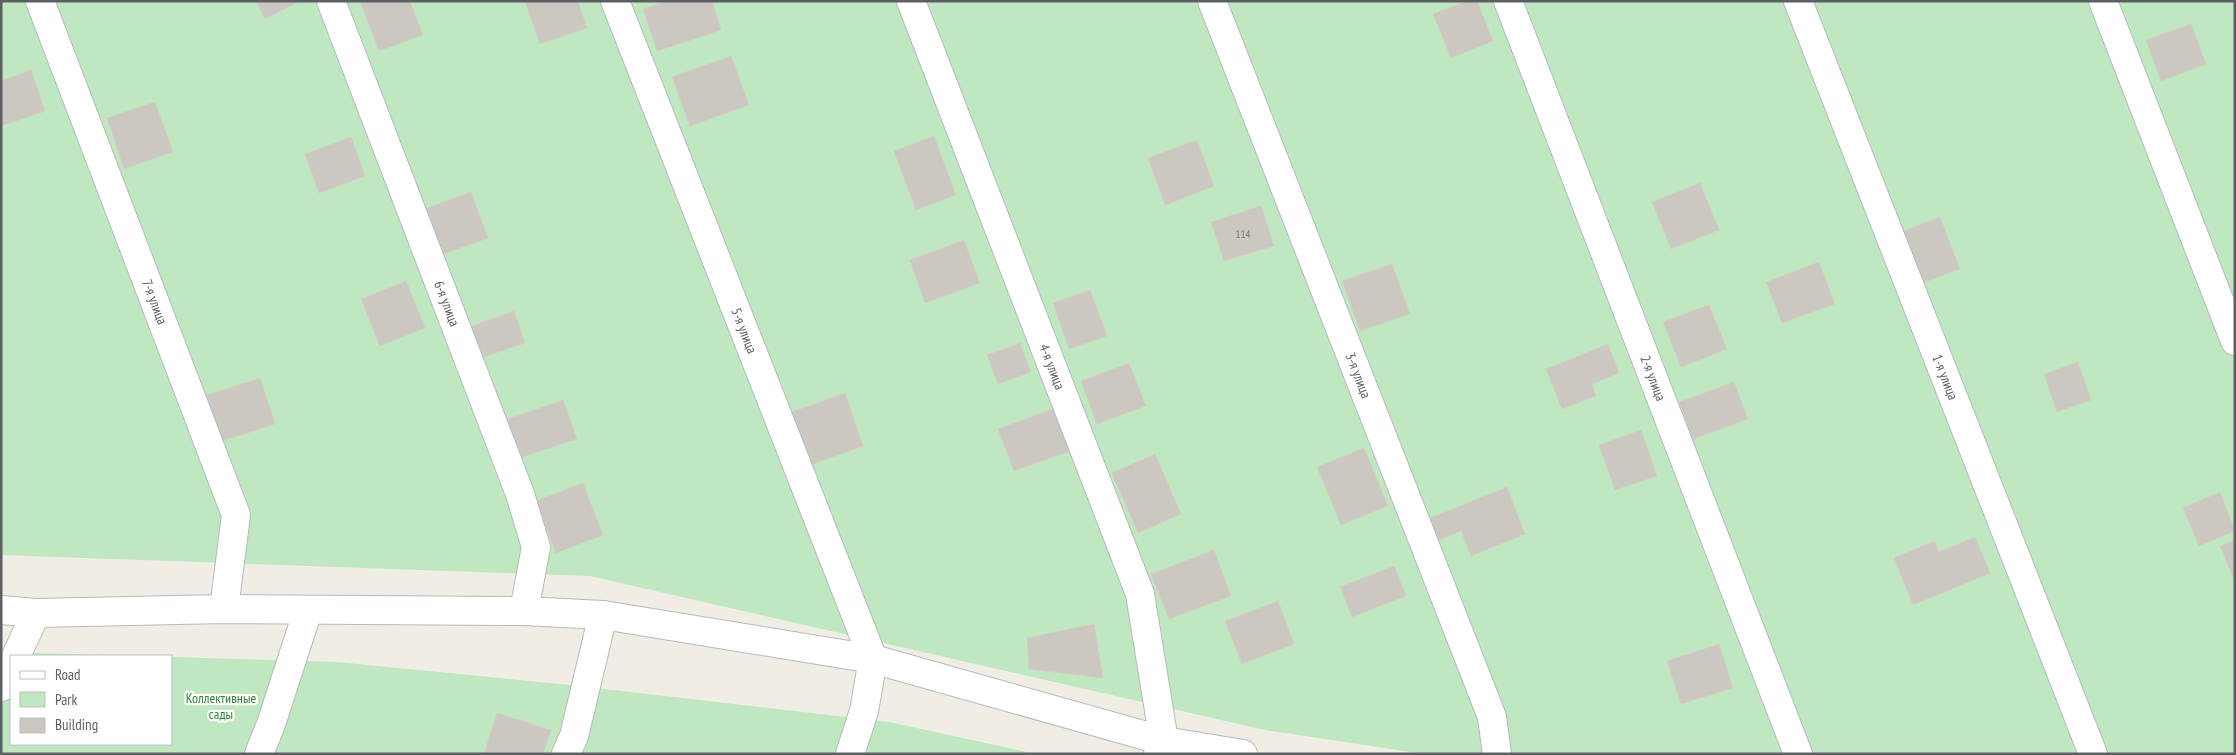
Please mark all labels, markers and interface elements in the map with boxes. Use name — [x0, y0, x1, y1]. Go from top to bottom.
house number: 114 — [1236, 227, 1250, 241]
street label: 7-я улица — [138, 277, 171, 327]
street label: 6-я улица — [430, 278, 464, 329]
street label: 5-я улица — [727, 305, 761, 356]
street label: 4-я улица — [1035, 341, 1069, 392]
street label: 3-я улица — [1341, 350, 1375, 401]
street label: 1-я улица — [1928, 352, 1962, 403]
street label: 2-я улица — [1636, 353, 1670, 403]
legend — [10, 655, 172, 745]
text: Road — [55, 665, 81, 684]
park label: Коллективные сады — [186, 689, 256, 723]
text: Park — [55, 690, 77, 709]
text: Building — [55, 715, 98, 734]

